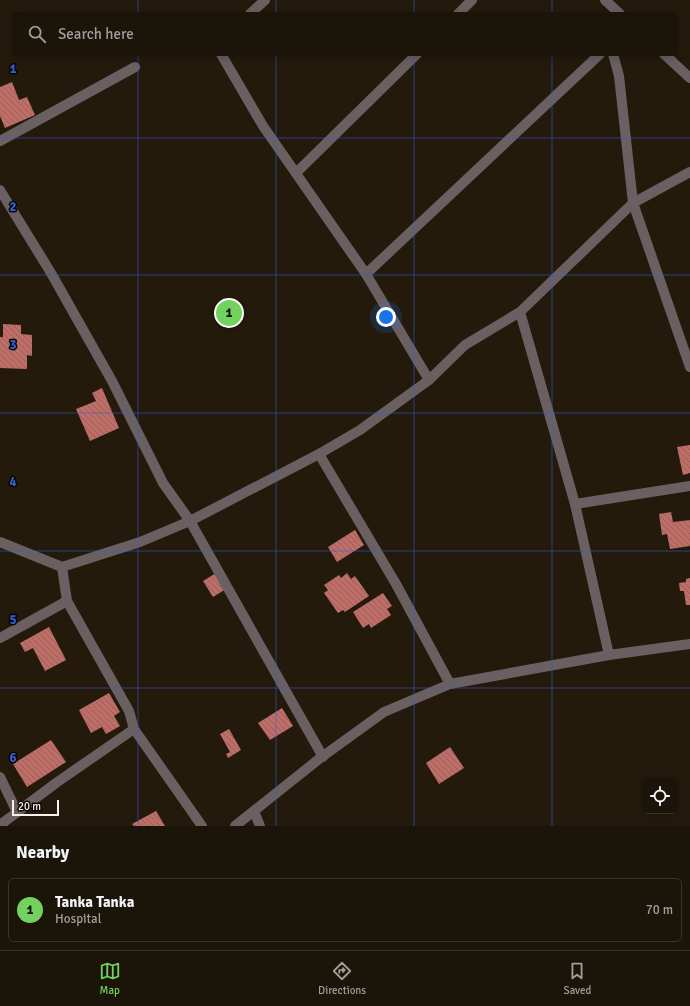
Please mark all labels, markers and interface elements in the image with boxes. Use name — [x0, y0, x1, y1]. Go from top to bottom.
search box — [12, 12, 678, 56]
icon: search — [26, 23, 48, 45]
text: Search here — [58, 25, 134, 43]
text: 1 — [9, 61, 17, 77]
text: 2 — [9, 199, 17, 215]
pin: 1 — [216, 298, 242, 328]
your location — [376, 307, 396, 327]
text: 3 — [9, 337, 17, 353]
text: 4 — [9, 474, 17, 490]
text: 5 — [9, 612, 17, 628]
text: 6 — [9, 750, 17, 766]
map controls — [642, 778, 678, 814]
button: locate — [642, 778, 678, 814]
scale bar — [12, 798, 59, 817]
text: 20 m — [18, 800, 41, 813]
text: Nearby — [16, 842, 69, 863]
text: Tanka Tanka — [55, 893, 134, 911]
text: 1 — [26, 902, 34, 918]
text: 70 m — [646, 902, 673, 918]
text: Hospital — [55, 911, 102, 927]
tab: Map — [99, 960, 121, 997]
tab: Directions — [318, 960, 366, 997]
tab: Saved — [564, 960, 591, 997]

